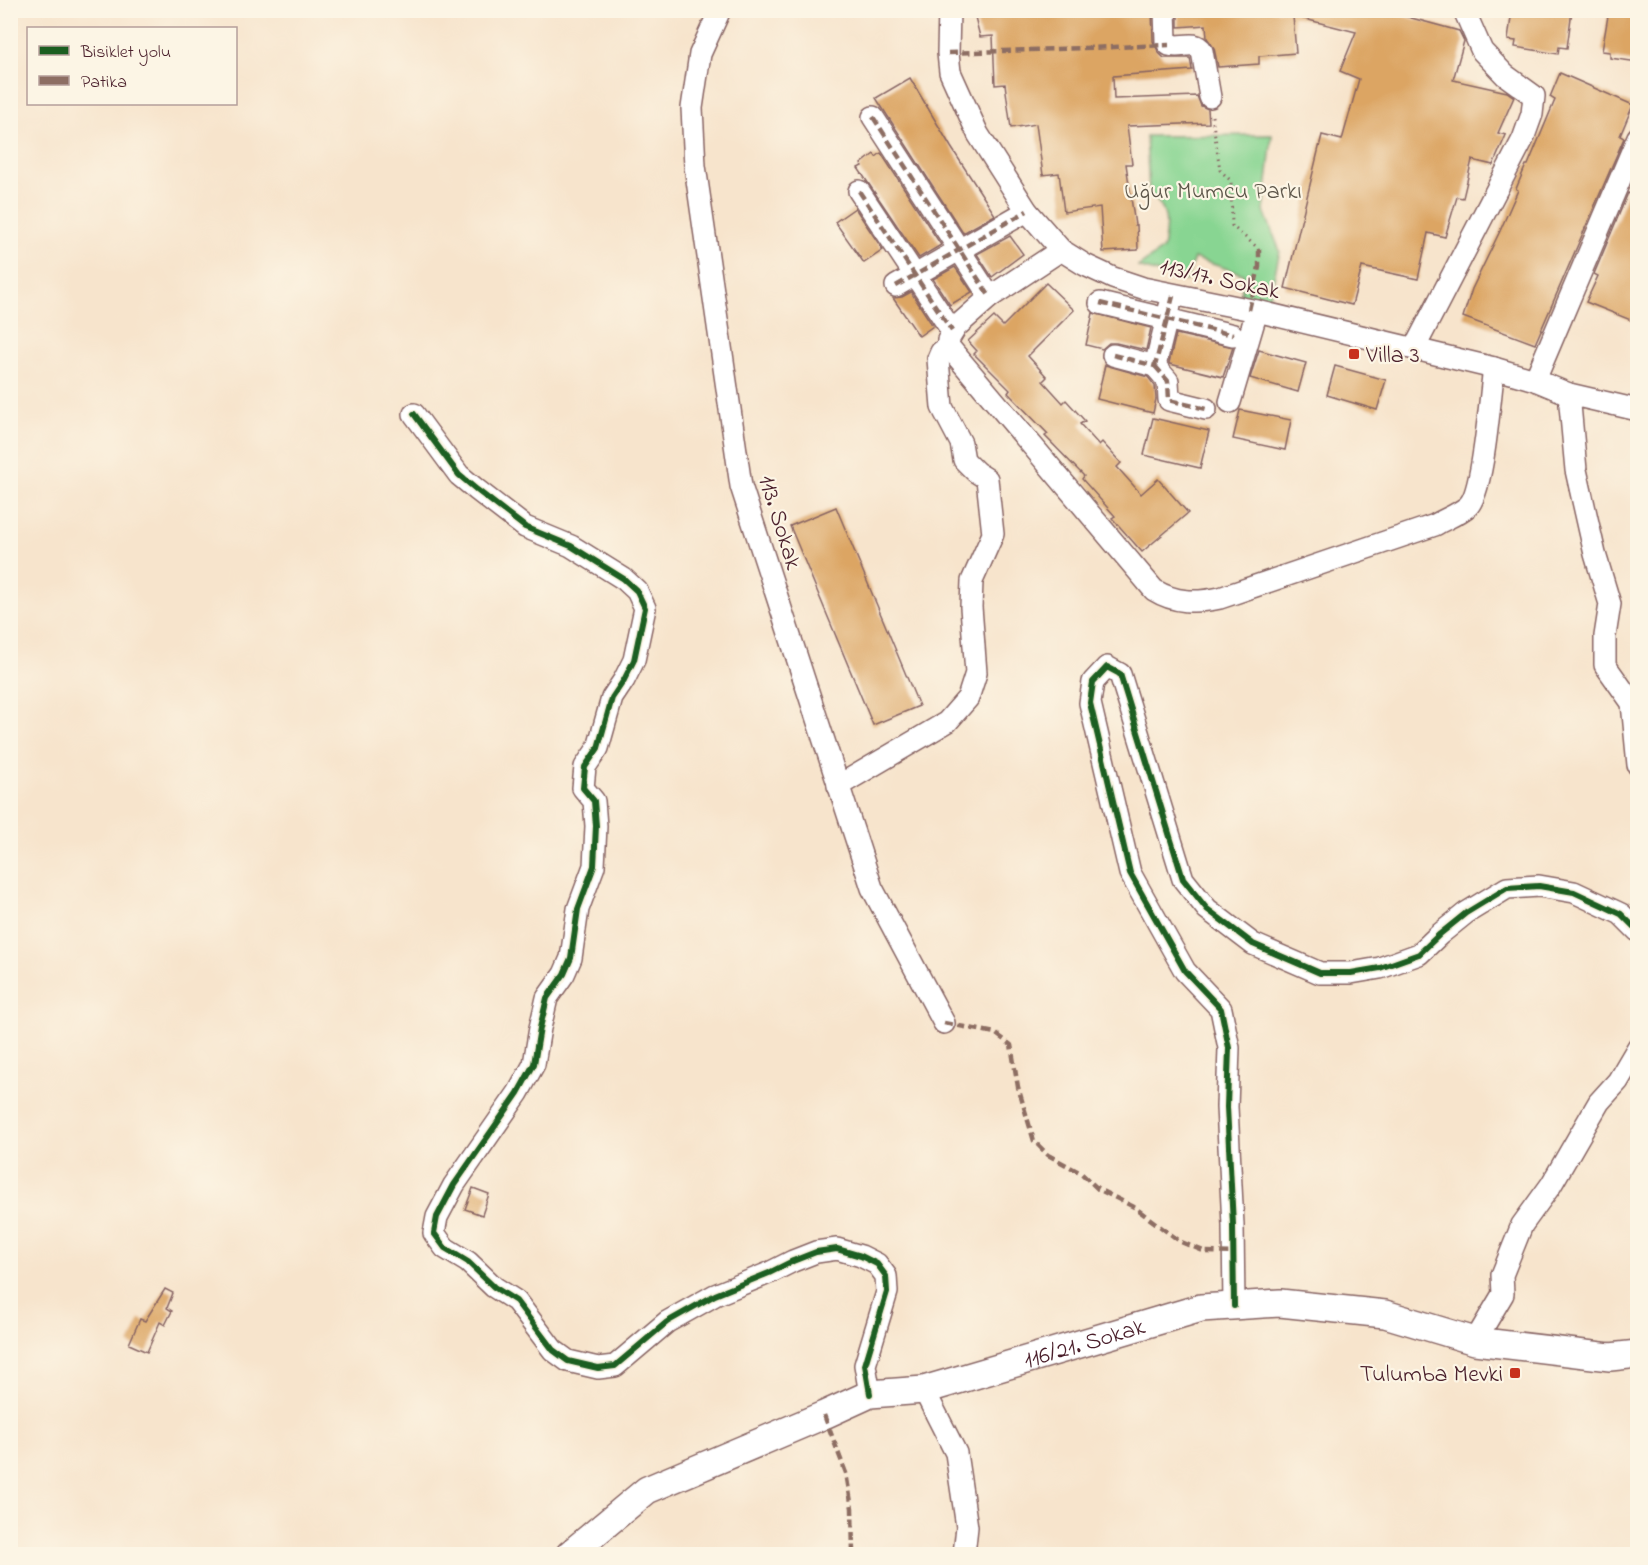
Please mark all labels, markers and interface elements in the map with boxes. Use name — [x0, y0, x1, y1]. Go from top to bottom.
legend — [27, 27, 237, 105]
text: Bisiklet yolu — [80, 40, 171, 66]
text: Patika — [81, 70, 127, 96]
park label: Uğur Mumcu Parkı — [1124, 175, 1302, 210]
street label: 113/17. Sokak — [1156, 251, 1283, 310]
place label: Villa 3 — [1365, 339, 1420, 374]
marker: Villa 3 — [1347, 347, 1361, 361]
street label: 113. Sokak — [748, 471, 810, 575]
street label: 116/21. Sokak — [1020, 1310, 1150, 1380]
place label: Tulumba Mevki — [1360, 1358, 1503, 1393]
marker: Tulumba Mevki — [1508, 1366, 1522, 1380]

